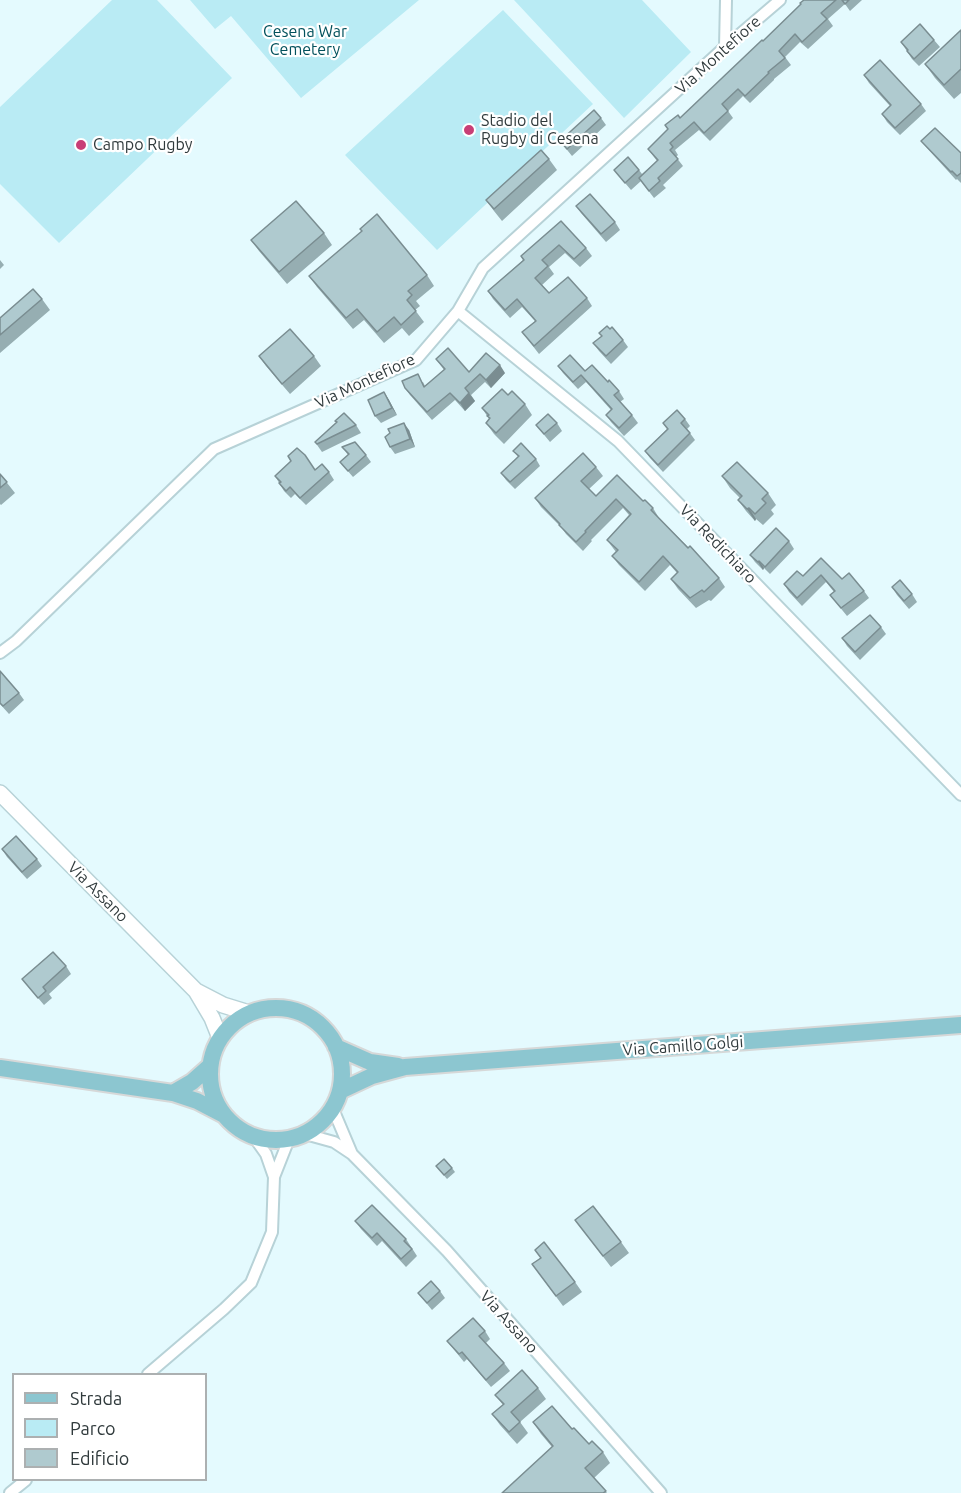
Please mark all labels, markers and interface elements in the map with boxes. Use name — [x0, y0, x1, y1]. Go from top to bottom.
street label: Via Montefiore — [671, 12, 765, 98]
park label: Cesena War Cemetery — [263, 22, 347, 60]
place label: Stadio del Rugby di Cesena — [481, 111, 599, 149]
marker: Stadio del Rugby di Cesena — [462, 123, 476, 137]
place label: Campo Rugby — [93, 135, 193, 155]
marker: Campo Rugby — [74, 138, 88, 152]
street label: Via Montefiore — [312, 349, 418, 413]
street label: Via Redichiaro — [675, 500, 761, 588]
street label: Via Assano — [64, 858, 132, 926]
street label: Via Camillo Golgi — [622, 1032, 744, 1060]
street label: Via Assano — [476, 1287, 542, 1357]
legend — [12, 1373, 207, 1481]
text: Strada — [70, 1388, 122, 1408]
text: Parco — [70, 1418, 116, 1438]
text: Edificio — [70, 1448, 129, 1468]

